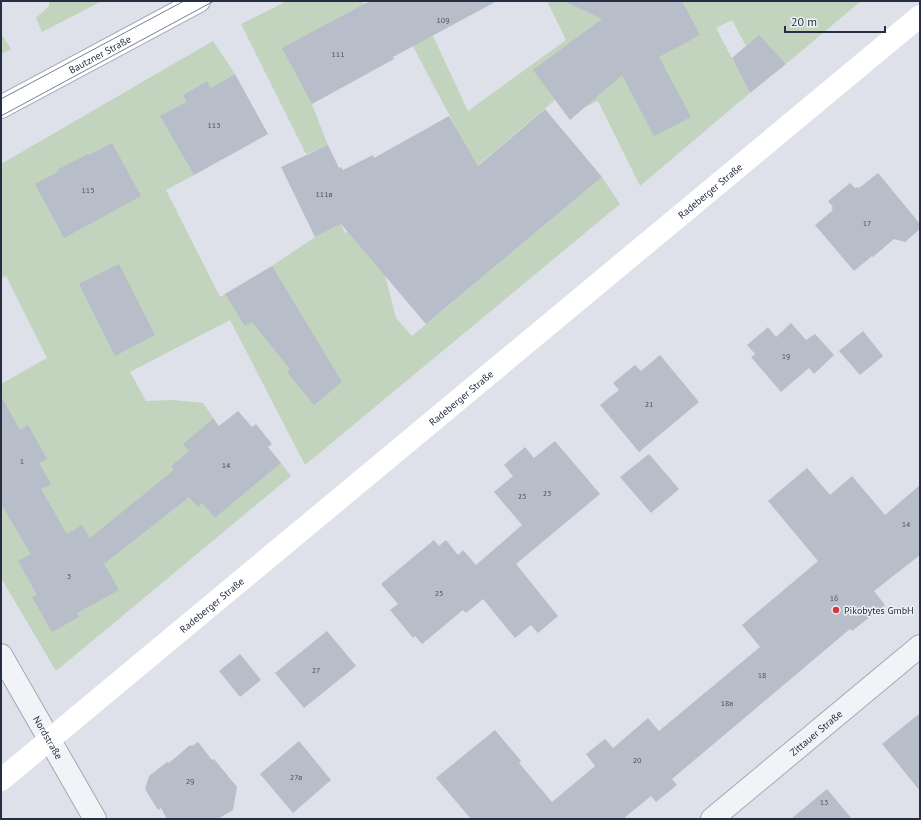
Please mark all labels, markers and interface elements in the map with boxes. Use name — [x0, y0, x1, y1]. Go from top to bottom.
scale bar — [785, 8, 885, 34]
text: 20 m — [791, 14, 817, 29]
house number: 109 — [436, 15, 450, 25]
street label: Bautzner Straße — [66, 32, 133, 76]
house number: 111 — [331, 49, 345, 59]
house number: 113 — [207, 120, 221, 130]
street label: Radeberger Straße — [675, 160, 745, 221]
house number: 115 — [81, 185, 95, 195]
house number: 111a — [315, 189, 333, 199]
house number: 17 — [863, 218, 871, 228]
house number: 19 — [782, 351, 790, 361]
street label: Radeberger Straße — [426, 367, 496, 428]
house number: 21 — [645, 399, 653, 409]
house number: 1 — [20, 456, 24, 466]
house number: 14 — [222, 460, 231, 470]
house number: 23 — [543, 488, 551, 498]
house number: 23 — [518, 491, 526, 501]
house number: 14 — [902, 519, 911, 529]
house number: 3 — [67, 571, 71, 581]
street label: Radeberger Straße — [177, 574, 247, 635]
house number: 25 — [435, 588, 443, 598]
house number: 16 — [830, 593, 838, 603]
place label: Pikobytes GmbH — [844, 604, 914, 617]
marker: Pikobytes GmbH — [831, 605, 841, 615]
house number: 27 — [312, 665, 320, 675]
house number: 18 — [758, 670, 766, 680]
house number: 18a — [721, 698, 733, 708]
street label: Zittauer Straße — [787, 707, 845, 758]
street label: Nordstraße — [31, 713, 66, 761]
house number: 20 — [633, 755, 642, 765]
house number: 27a — [290, 772, 302, 782]
house number: 29 — [186, 776, 194, 786]
house number: 13 — [820, 797, 828, 807]

